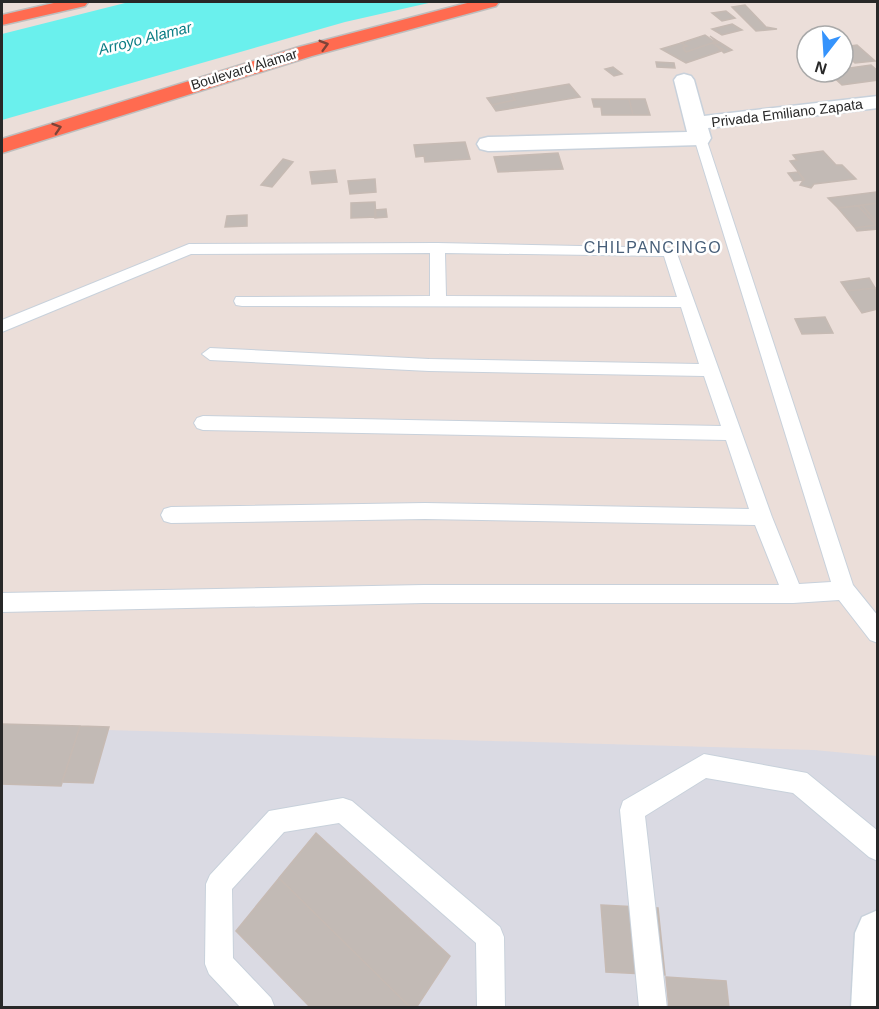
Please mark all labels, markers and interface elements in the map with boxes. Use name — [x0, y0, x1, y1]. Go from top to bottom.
water label: Arroyo Alamar — [96, 18, 194, 58]
north arrow — [795, 24, 855, 84]
one-way arrow — [318, 40, 328, 52]
street label: Boulevard Alamar — [189, 45, 299, 93]
text: N — [813, 58, 829, 78]
street label: Privada Emiliano Zapata — [710, 96, 864, 130]
one-way arrow — [51, 123, 62, 135]
district label: CHILPANCINGO — [584, 239, 722, 256]

